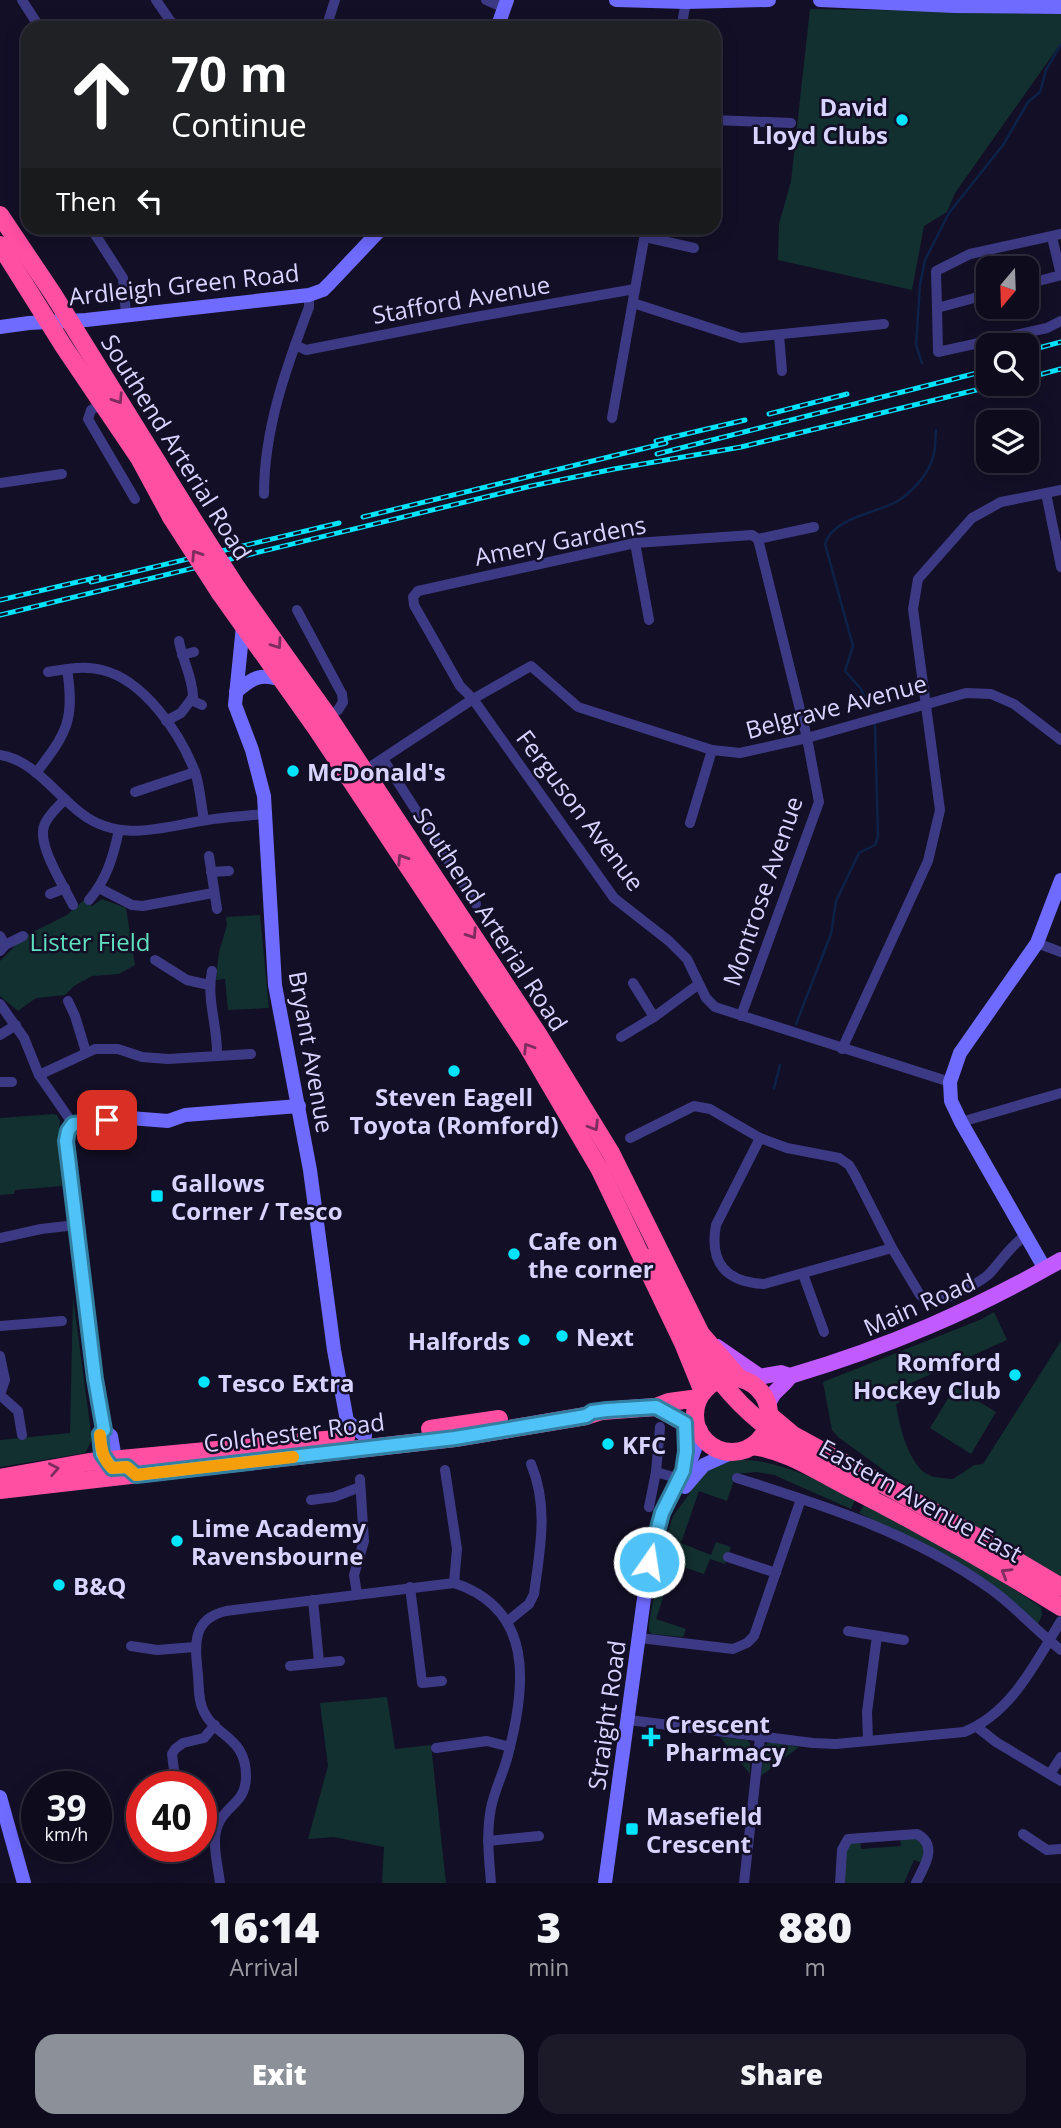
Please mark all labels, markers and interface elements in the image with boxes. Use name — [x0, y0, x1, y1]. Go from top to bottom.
text: 70 m — [171, 40, 288, 106]
icon: ahead — [56, 49, 147, 140]
place label: David Lloyd Clubs — [752, 90, 888, 151]
text: Continue — [171, 103, 307, 146]
marker: David Lloyd Clubs — [894, 112, 910, 128]
icon: left — [131, 182, 169, 220]
text: Then — [56, 183, 117, 219]
street label: Ardleigh Green Road — [67, 255, 301, 313]
north arrow — [976, 256, 1040, 318]
map controls — [976, 256, 1039, 473]
street label: Stafford Avenue — [370, 267, 552, 331]
street label: Southend Arterial Road — [94, 328, 260, 566]
button: search — [976, 333, 1039, 396]
one-way arrow — [110, 391, 122, 404]
button: layers — [976, 410, 1039, 473]
street label: Amery Gardens — [472, 507, 648, 573]
one-way arrow — [191, 550, 204, 563]
one-way arrow — [269, 636, 281, 649]
street label: Belgrave Avenue — [742, 666, 930, 746]
street label: Ferguson Avenue — [510, 723, 652, 897]
place label: McDonald's — [307, 755, 446, 788]
marker: McDonald's — [285, 763, 301, 779]
street label: Montrose Avenue — [714, 792, 810, 990]
street label: Southend Arterial Road — [406, 801, 576, 1037]
one-way arrow — [397, 854, 410, 867]
park label: Lister Field — [30, 925, 150, 958]
one-way arrow — [464, 926, 476, 939]
street label: Bryant Avenue — [282, 969, 342, 1135]
one-way arrow — [523, 1042, 536, 1055]
marker: Steven Eagell Toyota (Romford) — [446, 1063, 462, 1079]
place label: Steven Eagell Toyota (Romford) — [349, 1080, 559, 1141]
pin — [77, 1090, 137, 1150]
icon: arrive — [88, 1101, 126, 1139]
one-way arrow — [585, 1119, 598, 1132]
place label: Gallows Corner / Tesco — [171, 1166, 343, 1227]
marker: Gallows Corner / Tesco — [149, 1188, 165, 1204]
place label: Cafe on the corner — [528, 1224, 654, 1285]
marker: Cafe on the corner — [506, 1246, 522, 1262]
street label: Main Road — [858, 1265, 980, 1343]
place label: Next — [576, 1320, 634, 1353]
place label: Halfords — [408, 1324, 510, 1357]
marker: Next — [554, 1328, 570, 1344]
marker: Halfords — [516, 1332, 532, 1348]
place label: Romford Hockey Club — [853, 1345, 1001, 1406]
place label: Tesco Extra — [218, 1366, 355, 1399]
marker: Romford Hockey Club — [1007, 1367, 1023, 1383]
marker: Tesco Extra — [196, 1374, 212, 1390]
street label: Colchester Road — [202, 1405, 386, 1459]
place label: KFC — [622, 1428, 666, 1461]
street label: Eastern Avenue East — [814, 1430, 1028, 1570]
marker: KFC — [600, 1436, 616, 1452]
one-way arrow — [48, 1462, 60, 1477]
place label: Lime Academy Ravensbourne — [191, 1511, 366, 1572]
position arrow — [612, 1525, 686, 1599]
marker: Lime Academy Ravensbourne — [169, 1533, 185, 1549]
place label: B&Q — [73, 1569, 126, 1602]
one-way arrow — [1001, 1569, 1014, 1582]
marker: B&Q — [51, 1577, 67, 1593]
street label: Straight Road — [579, 1638, 633, 1792]
place label: Crescent Pharmacy — [665, 1707, 786, 1768]
marker: Crescent Pharmacy — [643, 1729, 659, 1745]
speed limit sign: 40 — [126, 1771, 217, 1862]
text: 39 — [46, 1784, 87, 1831]
place label: Masefield Crescent — [646, 1799, 763, 1860]
marker: Masefield Crescent — [624, 1821, 640, 1837]
text: km/h — [45, 1822, 88, 1846]
text: 16:14 — [209, 1898, 319, 1955]
text: 3 — [537, 1898, 561, 1955]
text: 880 — [778, 1898, 852, 1955]
text: Arrival — [230, 1951, 299, 1983]
text: min — [528, 1951, 569, 1983]
text: m — [805, 1951, 826, 1983]
button: Exit — [35, 2034, 524, 2114]
button: Share — [538, 2034, 1026, 2114]

